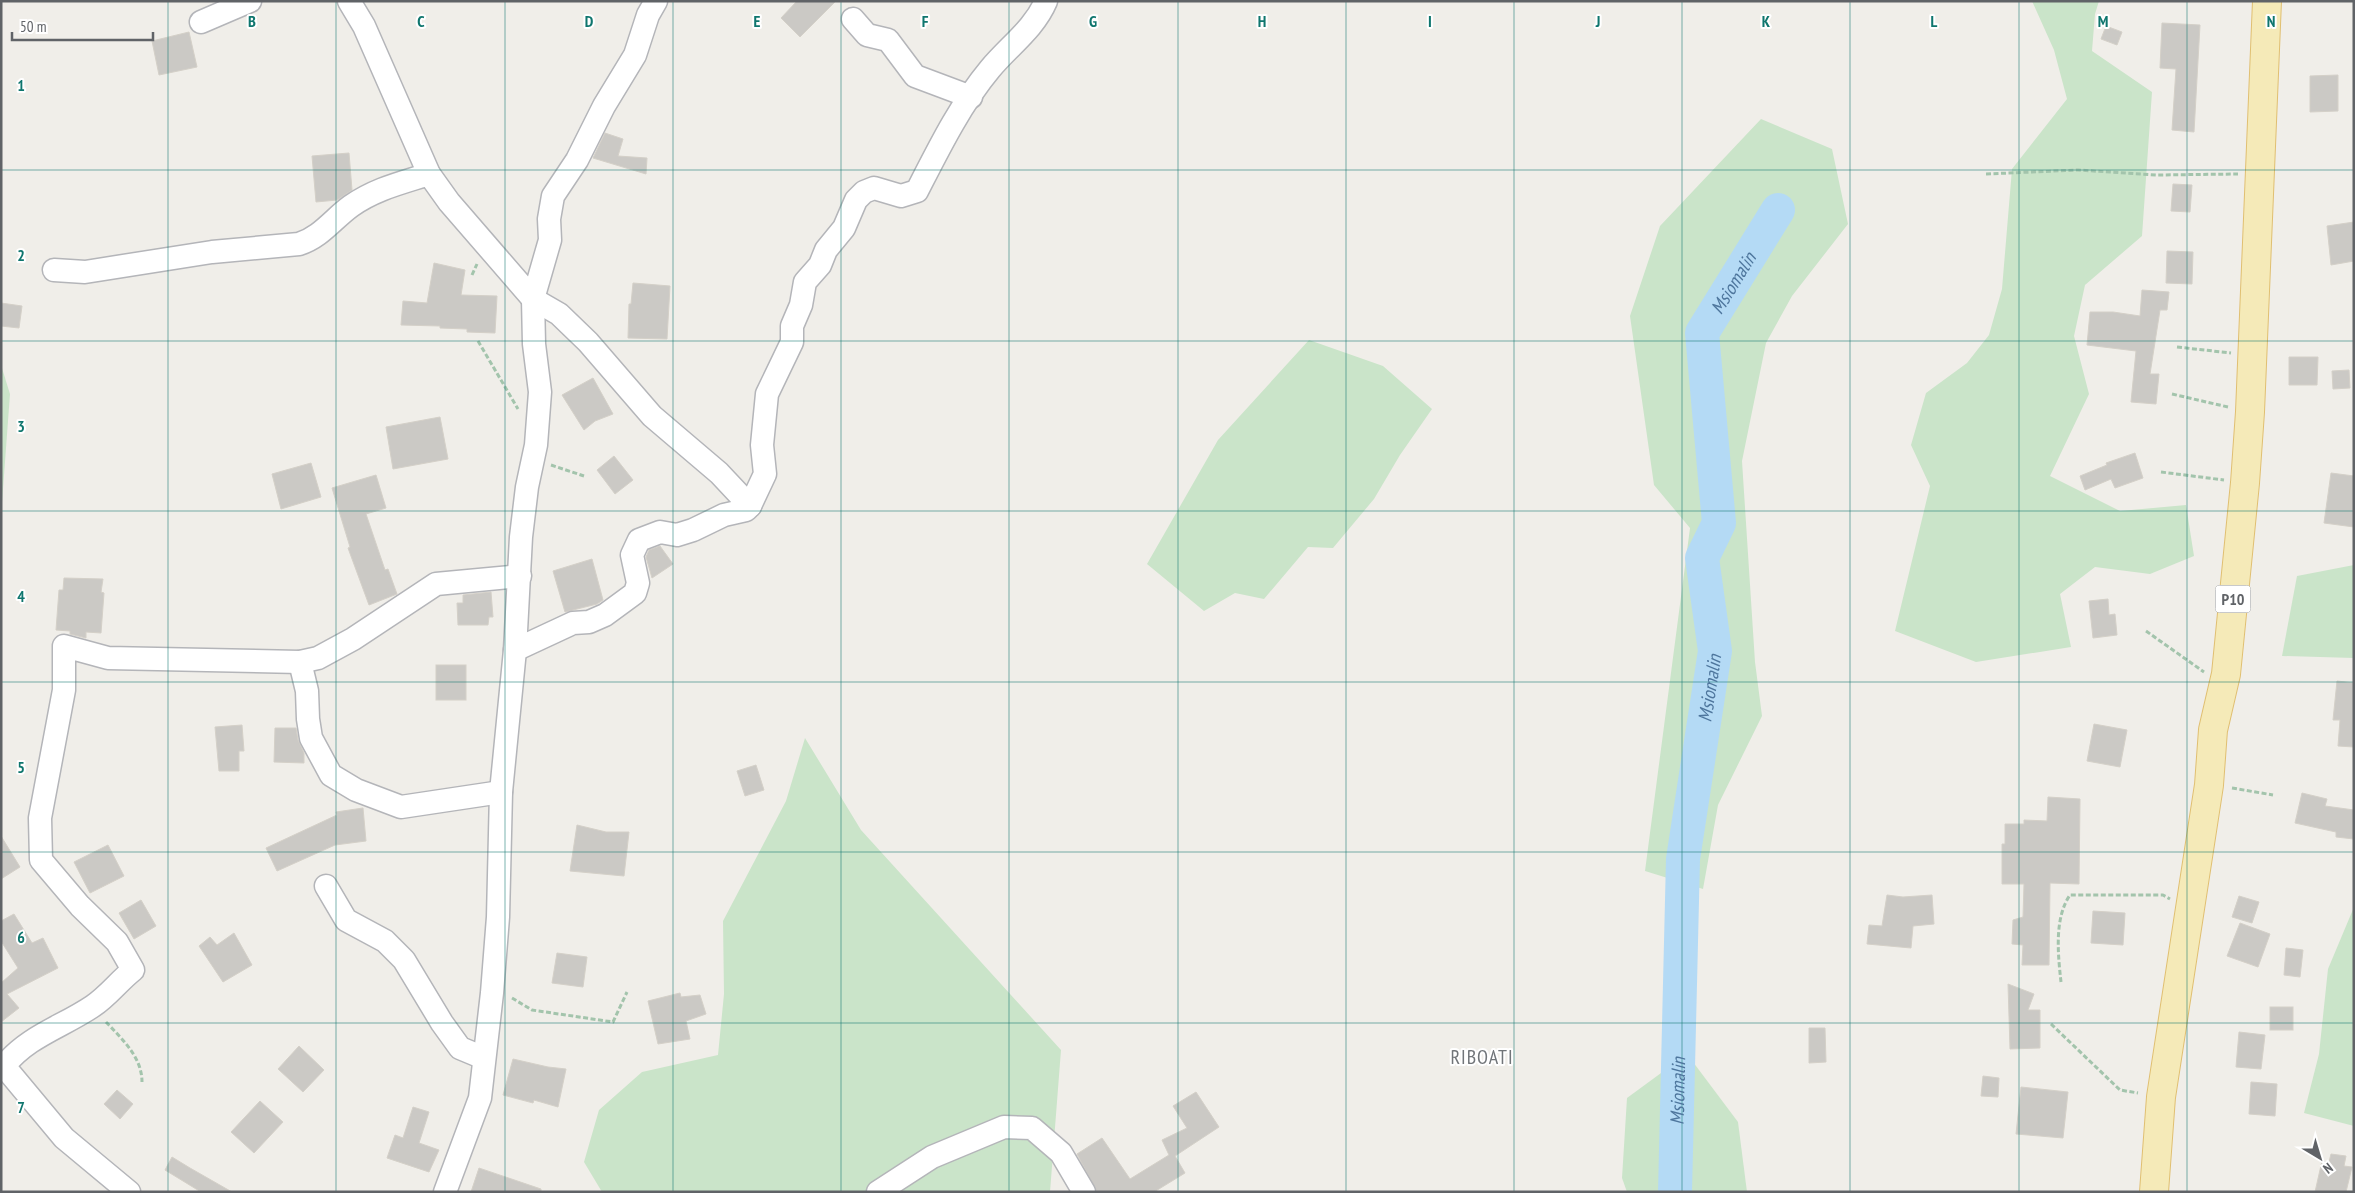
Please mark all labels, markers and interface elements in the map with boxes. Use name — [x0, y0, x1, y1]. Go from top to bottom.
scale bar — [12, 10, 154, 42]
text: B — [248, 11, 256, 31]
text: C — [417, 11, 425, 31]
text: D — [585, 11, 594, 31]
text: E — [754, 11, 761, 31]
text: F — [922, 11, 929, 31]
text: G — [1089, 11, 1097, 31]
text: H — [1258, 11, 1266, 31]
text: I — [1428, 11, 1432, 31]
text: J — [1595, 11, 1600, 31]
text: K — [1762, 11, 1771, 31]
text: L — [1931, 11, 1938, 31]
text: M — [2098, 11, 2108, 31]
text: N — [2267, 11, 2275, 31]
text: 50 m — [20, 17, 46, 36]
text: 1 — [17, 75, 25, 95]
text: 2 — [17, 245, 25, 265]
water label: Msiomalin — [1705, 246, 1762, 318]
text: 3 — [17, 416, 25, 436]
text: 4 — [17, 586, 25, 606]
road number: P10 — [2216, 586, 2250, 612]
water label: Msiomalin — [1692, 651, 1727, 723]
text: 5 — [17, 757, 25, 777]
text: 6 — [17, 927, 25, 947]
district label: RIBOATI — [1450, 1044, 1514, 1070]
water label: Msiomalin — [1665, 1055, 1690, 1125]
text: 7 — [17, 1097, 25, 1117]
north arrow — [2295, 1133, 2345, 1183]
text: N — [2319, 1159, 2337, 1178]

